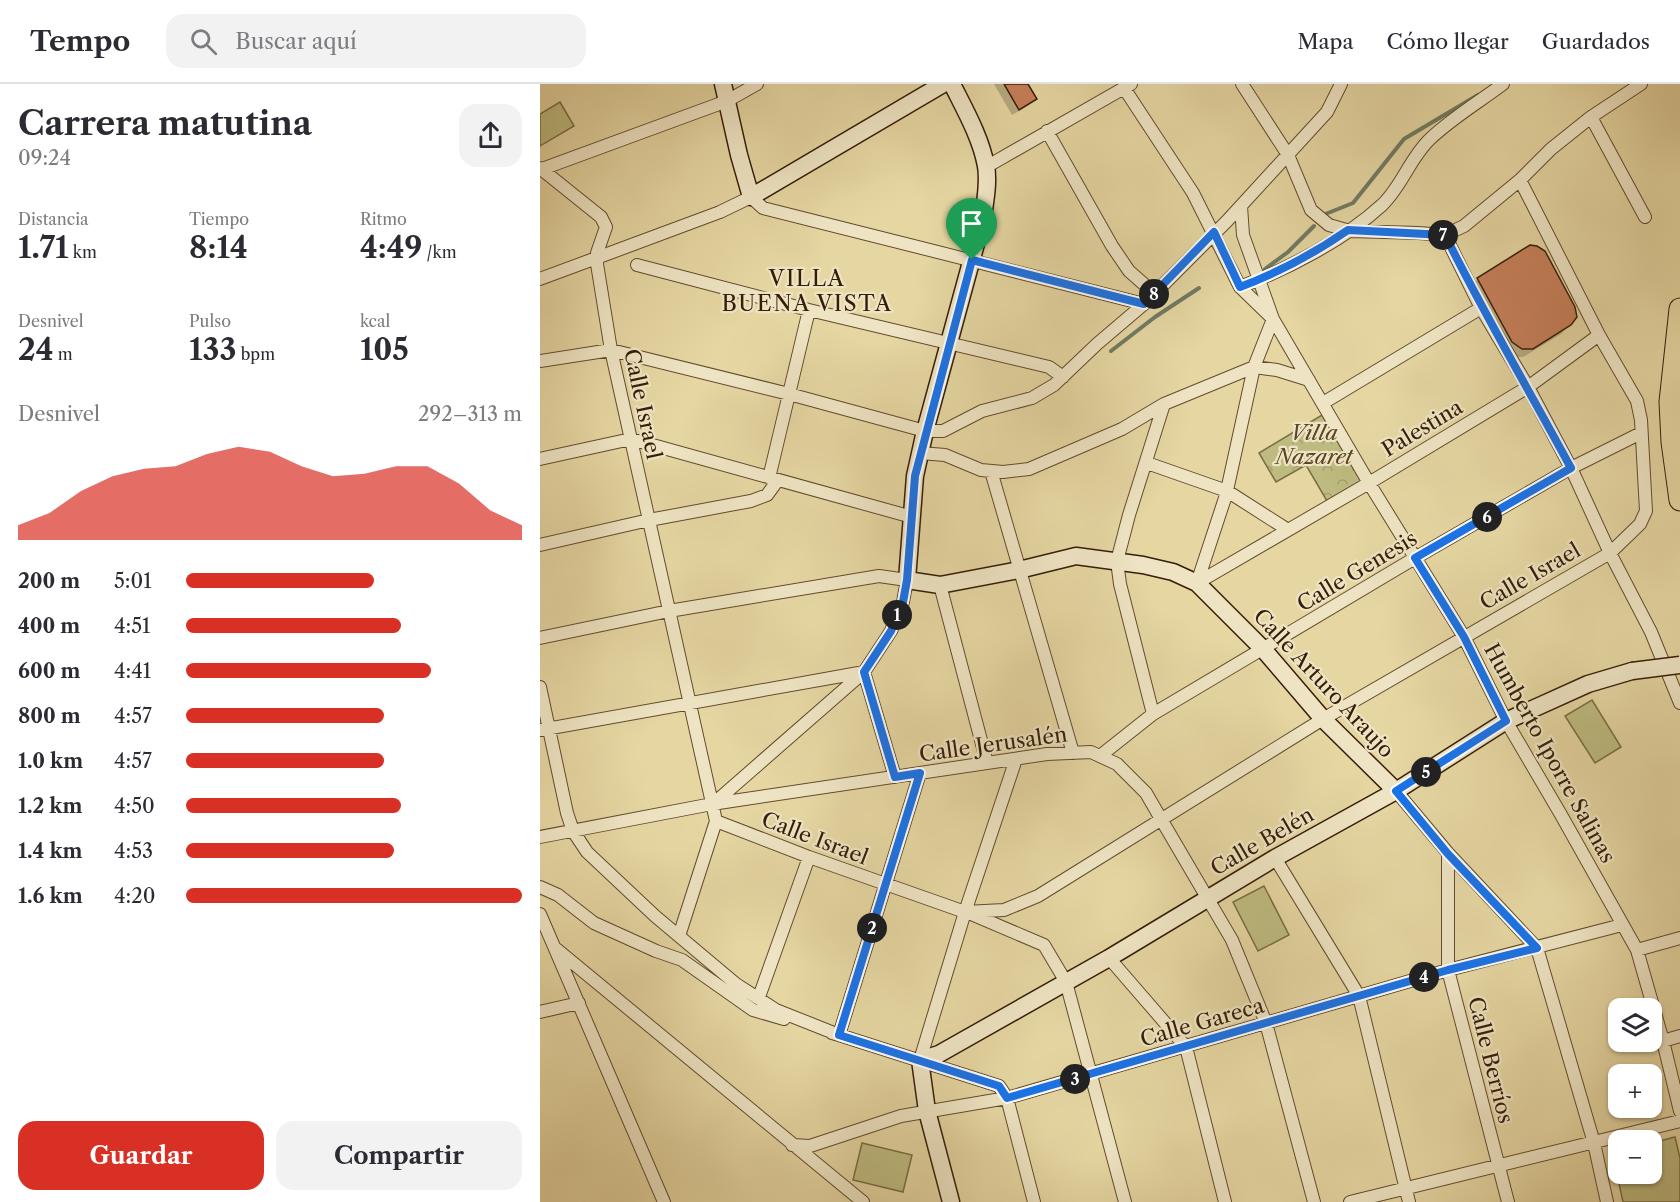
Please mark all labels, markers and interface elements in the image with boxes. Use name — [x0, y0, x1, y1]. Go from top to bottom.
search box — [166, 14, 586, 68]
text: Tempo — [30, 24, 130, 58]
icon: search — [187, 25, 220, 58]
text: Buscar aquí — [235, 28, 357, 55]
text: Mapa — [1297, 29, 1354, 54]
text: Cómo llegar — [1387, 29, 1509, 54]
text: Guardados — [1542, 29, 1650, 54]
text: Carrera matutina — [18, 103, 312, 144]
button: share — [459, 104, 522, 167]
text: 09:24 — [18, 146, 71, 170]
pin — [946, 198, 997, 260]
icon: arrive — [955, 207, 988, 240]
text: Distancia — [18, 209, 89, 229]
text: Tiempo — [189, 209, 249, 229]
text: Ritmo — [360, 209, 407, 229]
pin: 7 — [1428, 220, 1458, 250]
text: 7 — [1439, 225, 1447, 245]
text: 1.71 — [18, 229, 69, 266]
text: 8:14 — [189, 229, 248, 266]
text: 4:49 — [360, 229, 422, 266]
text: km — [69, 242, 97, 262]
text: /km — [422, 242, 457, 262]
district label: VILLA BUENA VISTA — [722, 265, 892, 317]
pin: 8 — [1139, 279, 1169, 309]
text: 8 — [1149, 284, 1159, 304]
text: Desnivel — [18, 311, 84, 331]
text: Pulso — [189, 311, 231, 331]
text: kcal — [360, 311, 390, 331]
text: 24 — [18, 331, 54, 368]
text: 133 — [189, 331, 236, 368]
text: 105 — [360, 331, 409, 368]
text: m — [54, 344, 73, 364]
text: bpm — [236, 344, 275, 364]
street label: Calle Israel — [619, 347, 667, 461]
street label: Palestina — [1377, 394, 1468, 462]
text: Desnivel — [18, 402, 100, 426]
text: 292–313 m — [418, 402, 522, 426]
park label: Villa Nazaret — [1273, 420, 1354, 469]
pin: 6 — [1472, 502, 1502, 532]
text: 6 — [1482, 507, 1492, 527]
street label: Calle Genesis — [1293, 525, 1421, 617]
street label: Calle Israel — [1475, 537, 1585, 615]
text: 200 m — [18, 569, 80, 593]
text: 5:01 — [114, 569, 152, 593]
pin: 1 — [882, 600, 912, 630]
street label: Calle Arturo Araujo — [1249, 603, 1399, 763]
text: 1 — [893, 605, 901, 625]
text: 400 m — [18, 614, 80, 638]
text: 4:51 — [114, 614, 150, 638]
street label: Humberto Iporre Salinas — [1479, 639, 1621, 867]
text: 600 m — [18, 659, 80, 683]
text: 4:41 — [114, 659, 151, 683]
text: 800 m — [18, 704, 81, 728]
text: 4:57 — [114, 704, 152, 728]
street label: Calle Jerusalén — [917, 721, 1069, 767]
text: 1.0 km — [18, 749, 83, 773]
text: 4:57 — [114, 749, 152, 773]
pin: 5 — [1411, 757, 1441, 787]
text: 5 — [1422, 762, 1430, 782]
text: 1.2 km — [18, 794, 82, 818]
text: 4:50 — [114, 794, 155, 818]
street label: Calle Belén — [1206, 802, 1318, 880]
street label: Calle Israel — [758, 806, 872, 870]
text: 1.4 km — [18, 839, 83, 863]
text: 4:53 — [114, 839, 153, 863]
text: 1.6 km — [18, 884, 83, 908]
text: 4:20 — [114, 884, 155, 908]
pin: 2 — [857, 913, 887, 943]
text: 2 — [867, 918, 877, 938]
pin: 4 — [1409, 962, 1439, 992]
text: 4 — [1419, 967, 1429, 987]
street label: Calle Gareca — [1137, 992, 1268, 1052]
street label: Calle Berríos — [1463, 994, 1519, 1126]
map controls — [1608, 998, 1662, 1184]
button: layers — [1608, 998, 1662, 1052]
pin: 3 — [1060, 1064, 1090, 1094]
button: + — [1608, 1064, 1662, 1118]
text: 3 — [1070, 1069, 1080, 1089]
button: Guardar — [18, 1121, 264, 1190]
button: Compartir — [276, 1121, 522, 1190]
button: − — [1608, 1130, 1662, 1184]

